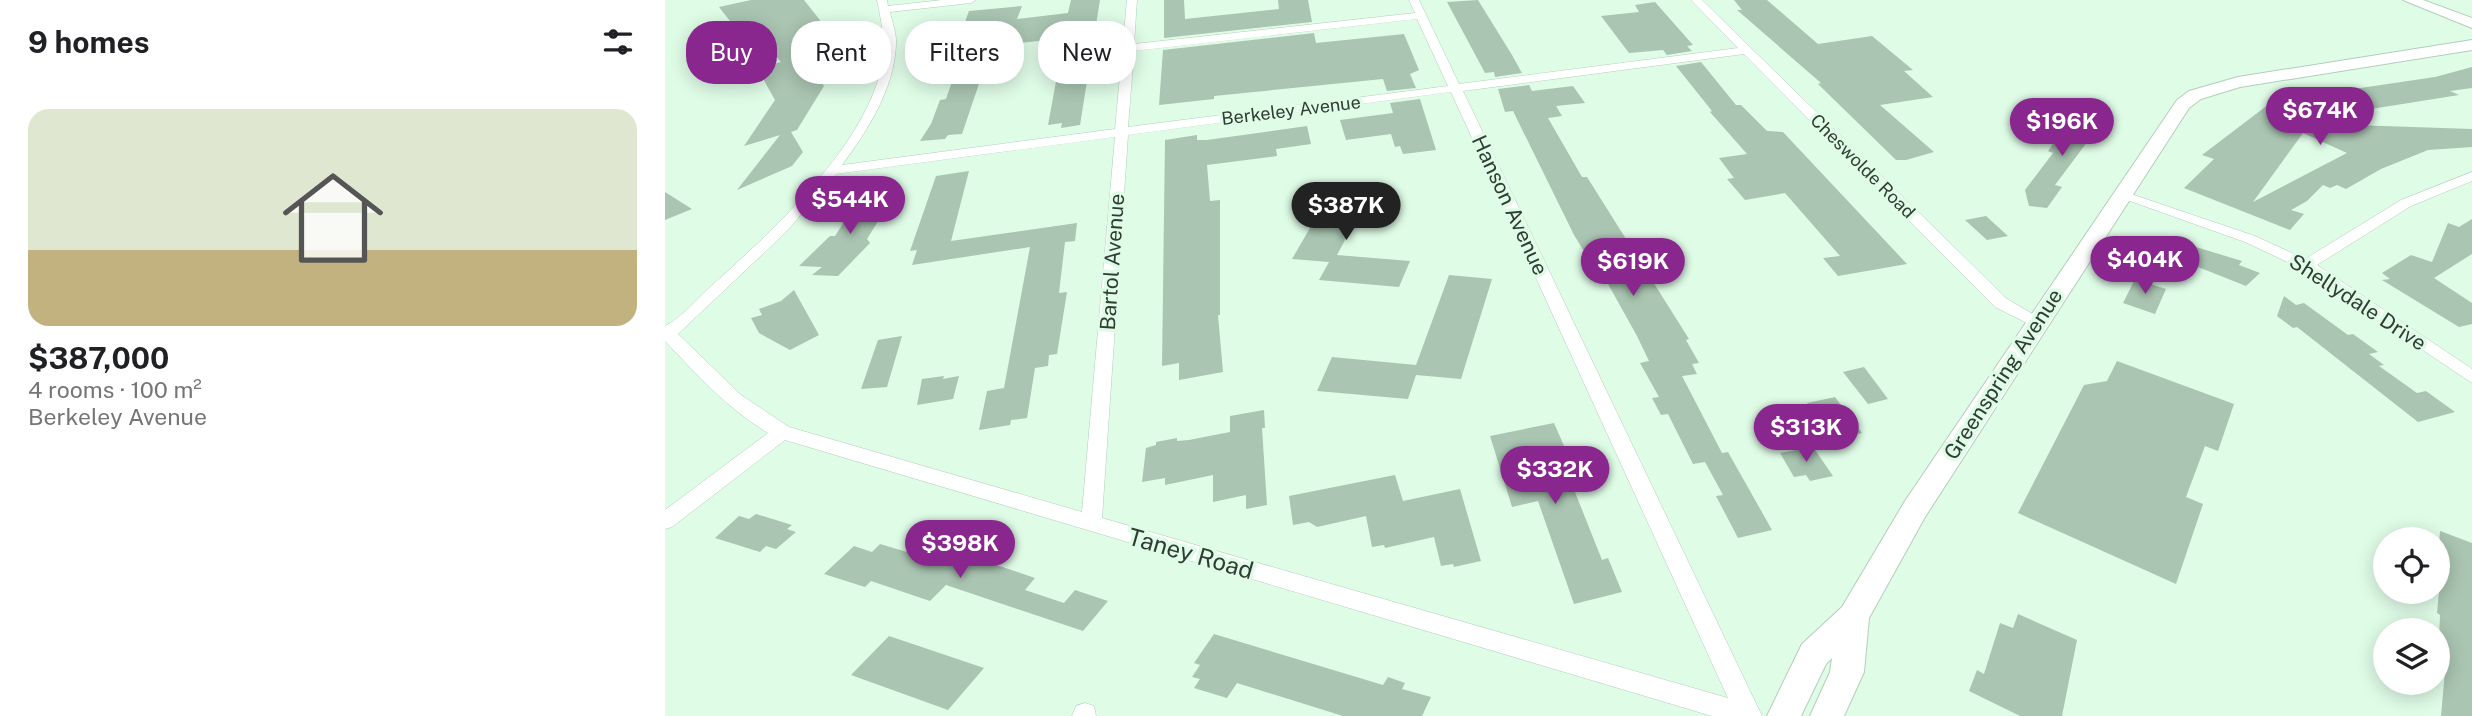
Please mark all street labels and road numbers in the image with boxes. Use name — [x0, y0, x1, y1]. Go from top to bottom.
street label: Berkeley Avenue — [1220, 91, 1362, 129]
street label: Cheswolde Road — [1806, 109, 1920, 223]
street label: Hanson Avenue — [1467, 131, 1553, 279]
street label: Bartol Avenue — [1095, 193, 1129, 331]
street label: Shellydale Drive — [2285, 248, 2431, 356]
street label: Greenspring Avenue — [1939, 284, 2067, 464]
street label: Taney Road — [1125, 522, 1257, 584]

